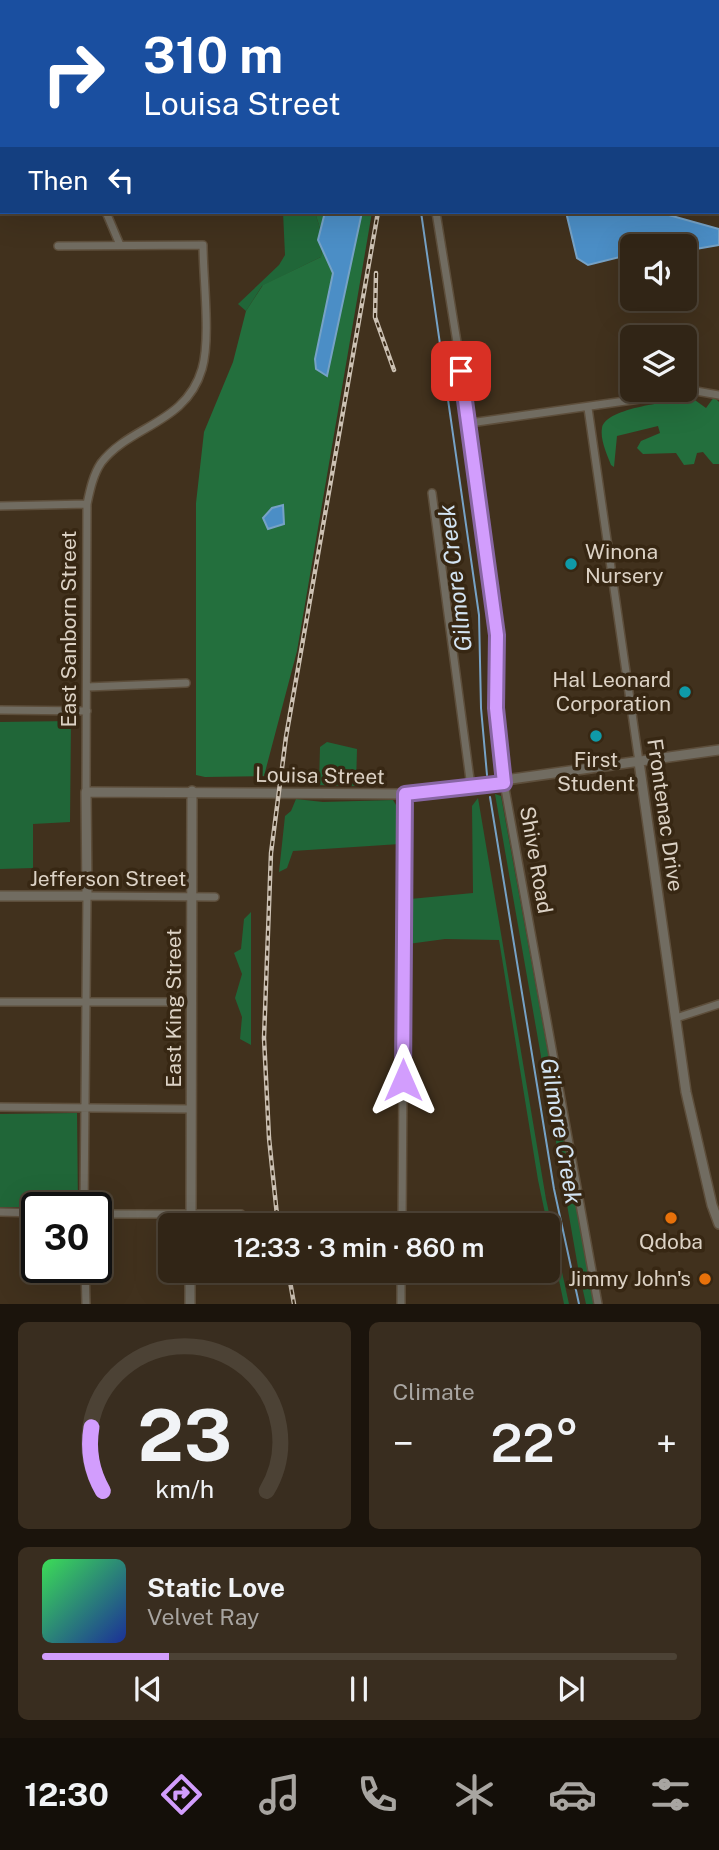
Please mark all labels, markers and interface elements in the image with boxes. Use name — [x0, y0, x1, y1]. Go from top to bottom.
text: 310 m — [143, 26, 283, 84]
icon: right — [28, 28, 119, 119]
text: Louisa Street — [143, 85, 341, 122]
icon: left — [102, 161, 140, 199]
text: Then — [28, 165, 88, 196]
map controls — [620, 234, 697, 402]
button: sound — [620, 234, 697, 311]
button: layers — [620, 325, 697, 402]
pin — [431, 341, 491, 401]
icon: arrive — [442, 352, 480, 390]
water label: Gilmore Creek — [432, 502, 477, 653]
street label: East Sanborn Street — [56, 531, 81, 727]
place label: Winona Nursery — [585, 539, 664, 588]
marker: Winona Nursery — [563, 556, 579, 572]
place label: Hal Leonard Corporation — [552, 667, 671, 716]
marker: Hal Leonard Corporation — [677, 684, 693, 700]
marker: First Student — [588, 728, 604, 744]
street label: Frontenac Drive — [642, 737, 689, 893]
place label: First Student — [557, 747, 635, 796]
street label: Louisa Street — [255, 762, 385, 789]
street label: Shive Road — [515, 804, 558, 915]
street label: Jefferson Street — [30, 866, 186, 891]
street label: East King Street — [161, 928, 186, 1088]
position arrow — [366, 1043, 440, 1117]
water label: Gilmore Creek — [535, 1056, 588, 1207]
speed limit sign: 30 — [21, 1192, 112, 1283]
marker: Qdoba — [663, 1210, 679, 1226]
place label: Qdoba — [639, 1229, 703, 1254]
text: 12:33 · 3 min · 860 m — [234, 1232, 484, 1263]
place label: Jimmy John's — [568, 1266, 691, 1291]
marker: Jimmy John's — [697, 1271, 713, 1287]
text: Climate — [393, 1378, 475, 1405]
text: 23 — [137, 1393, 232, 1478]
text: 22° — [490, 1413, 579, 1474]
text: − — [393, 1421, 414, 1466]
text: + — [656, 1421, 677, 1466]
text: km/h — [155, 1474, 214, 1504]
text: Static Love — [147, 1572, 285, 1603]
text: Velvet Ray — [147, 1603, 259, 1630]
icon: previous — [129, 1670, 167, 1708]
icon: pause — [340, 1670, 378, 1708]
icon: next — [552, 1670, 590, 1708]
icon: directions — [157, 1770, 206, 1819]
icon: music — [255, 1770, 304, 1819]
icon: phone — [353, 1770, 402, 1819]
icon: climate — [450, 1770, 499, 1819]
icon: car — [548, 1770, 597, 1819]
icon: filters — [646, 1770, 695, 1819]
text: 12:30 — [24, 1776, 109, 1813]

